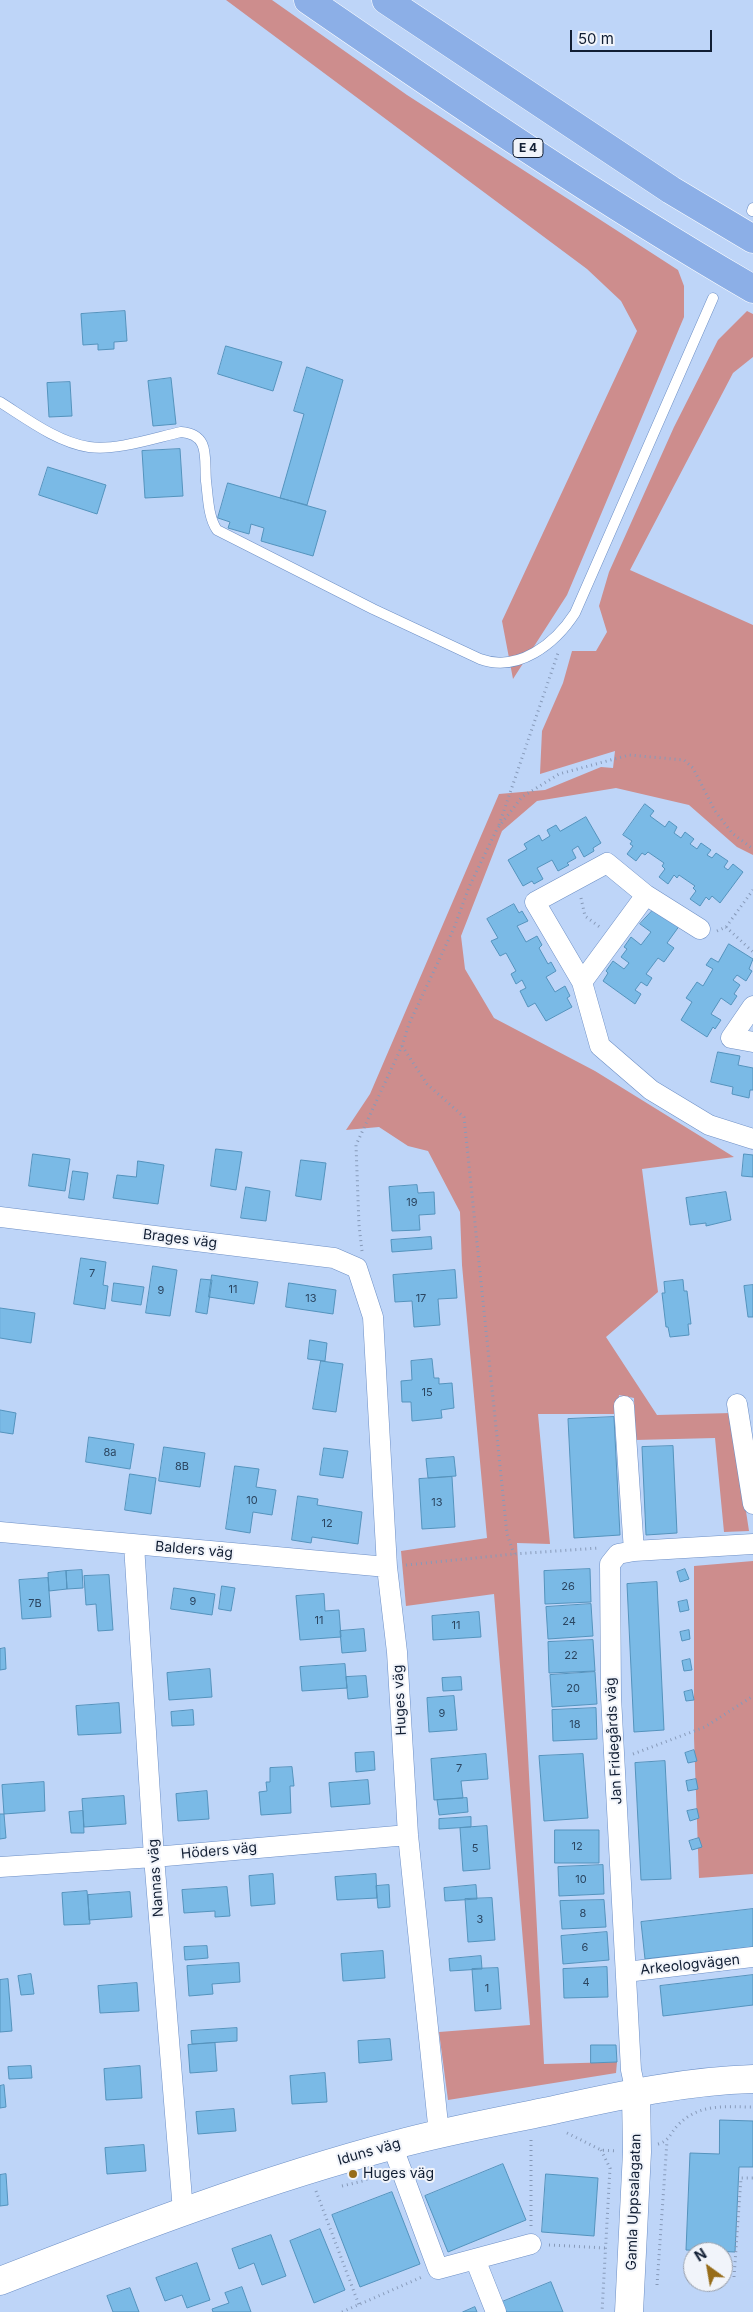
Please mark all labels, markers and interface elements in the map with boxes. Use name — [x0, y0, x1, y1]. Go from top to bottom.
scale bar — [573, 20, 716, 52]
text: 50 m — [578, 29, 614, 48]
road number: E 4 — [513, 138, 543, 158]
house number: 19 — [406, 1196, 418, 1210]
street label: Brages väg — [142, 1226, 218, 1252]
house number: 7 — [89, 1267, 95, 1281]
house number: 11 — [229, 1283, 237, 1297]
house number: 9 — [158, 1284, 164, 1298]
house number: 13 — [305, 1292, 317, 1306]
house number: 17 — [416, 1292, 426, 1306]
house number: 15 — [421, 1386, 433, 1400]
house number: 8a — [104, 1446, 116, 1460]
house number: 8B — [175, 1460, 189, 1474]
house number: 10 — [246, 1494, 258, 1508]
house number: 13 — [431, 1496, 443, 1510]
house number: 12 — [321, 1517, 333, 1531]
street label: Balders väg — [154, 1538, 234, 1562]
house number: 26 — [561, 1580, 575, 1594]
house number: 9 — [190, 1595, 196, 1609]
house number: 7B — [28, 1597, 42, 1611]
house number: 11 — [315, 1614, 323, 1628]
house number: 24 — [562, 1615, 576, 1629]
house number: 11 — [452, 1619, 460, 1633]
house number: 22 — [564, 1649, 578, 1663]
street label: Huges väg — [390, 1664, 410, 1736]
street label: Jan Fridegårds väg — [602, 1677, 626, 1805]
house number: 20 — [566, 1682, 580, 1696]
house number: 9 — [439, 1707, 445, 1721]
house number: 18 — [569, 1718, 581, 1732]
house number: 7 — [456, 1762, 462, 1776]
street label: Nannas väg — [145, 1838, 167, 1918]
street label: Höders väg — [180, 1839, 258, 1863]
house number: 12 — [571, 1840, 583, 1854]
house number: 5 — [472, 1842, 478, 1856]
house number: 10 — [575, 1873, 587, 1887]
house number: 8 — [580, 1907, 586, 1921]
house number: 3 — [477, 1913, 483, 1927]
house number: 6 — [582, 1941, 588, 1955]
street label: Arkeologvägen — [639, 1951, 741, 1979]
house number: 4 — [582, 1976, 590, 1990]
house number: 1 — [485, 1982, 489, 1996]
street label: Gamla Uppsalagatan — [623, 2133, 645, 2271]
street label: Iduns väg — [336, 2135, 402, 2169]
place label: Huges väg — [363, 2166, 434, 2182]
marker: Huges väg — [347, 2168, 359, 2180]
north arrow — [683, 2242, 733, 2292]
text: N — [691, 2245, 709, 2265]

